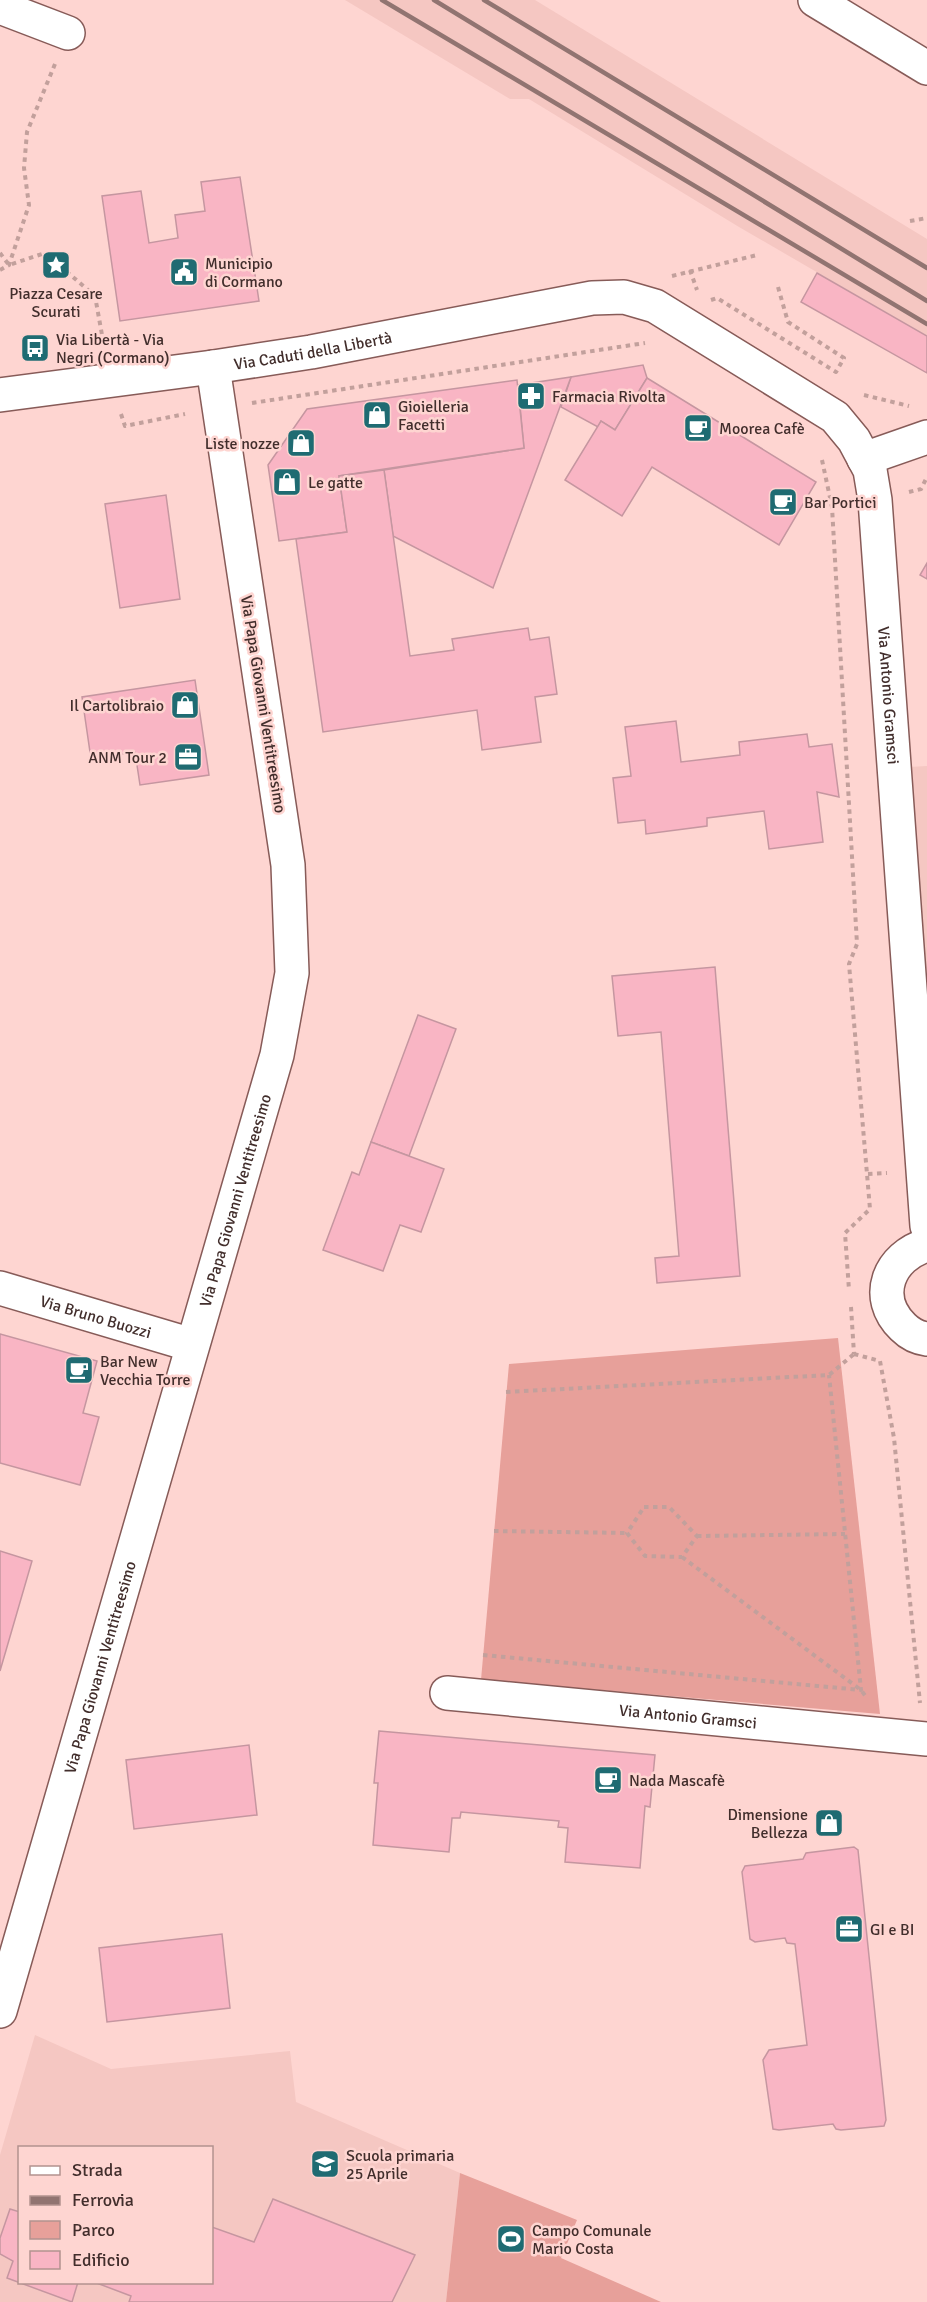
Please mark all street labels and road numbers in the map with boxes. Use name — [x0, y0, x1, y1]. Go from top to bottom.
street label: Via Caduti della Libertà — [233, 328, 394, 375]
street label: Via Papa Giovanni Ventitreesimo — [236, 594, 290, 815]
street label: Via Antonio Gramsci — [873, 626, 903, 765]
street label: Via Papa Giovanni Ventitreesimo — [196, 1092, 276, 1309]
street label: Via Bruno Buozzi — [38, 1291, 154, 1343]
street label: Via Papa Giovanni Ventitreesimo — [60, 1559, 141, 1776]
street label: Via Antonio Gramsci — [618, 1701, 758, 1734]

